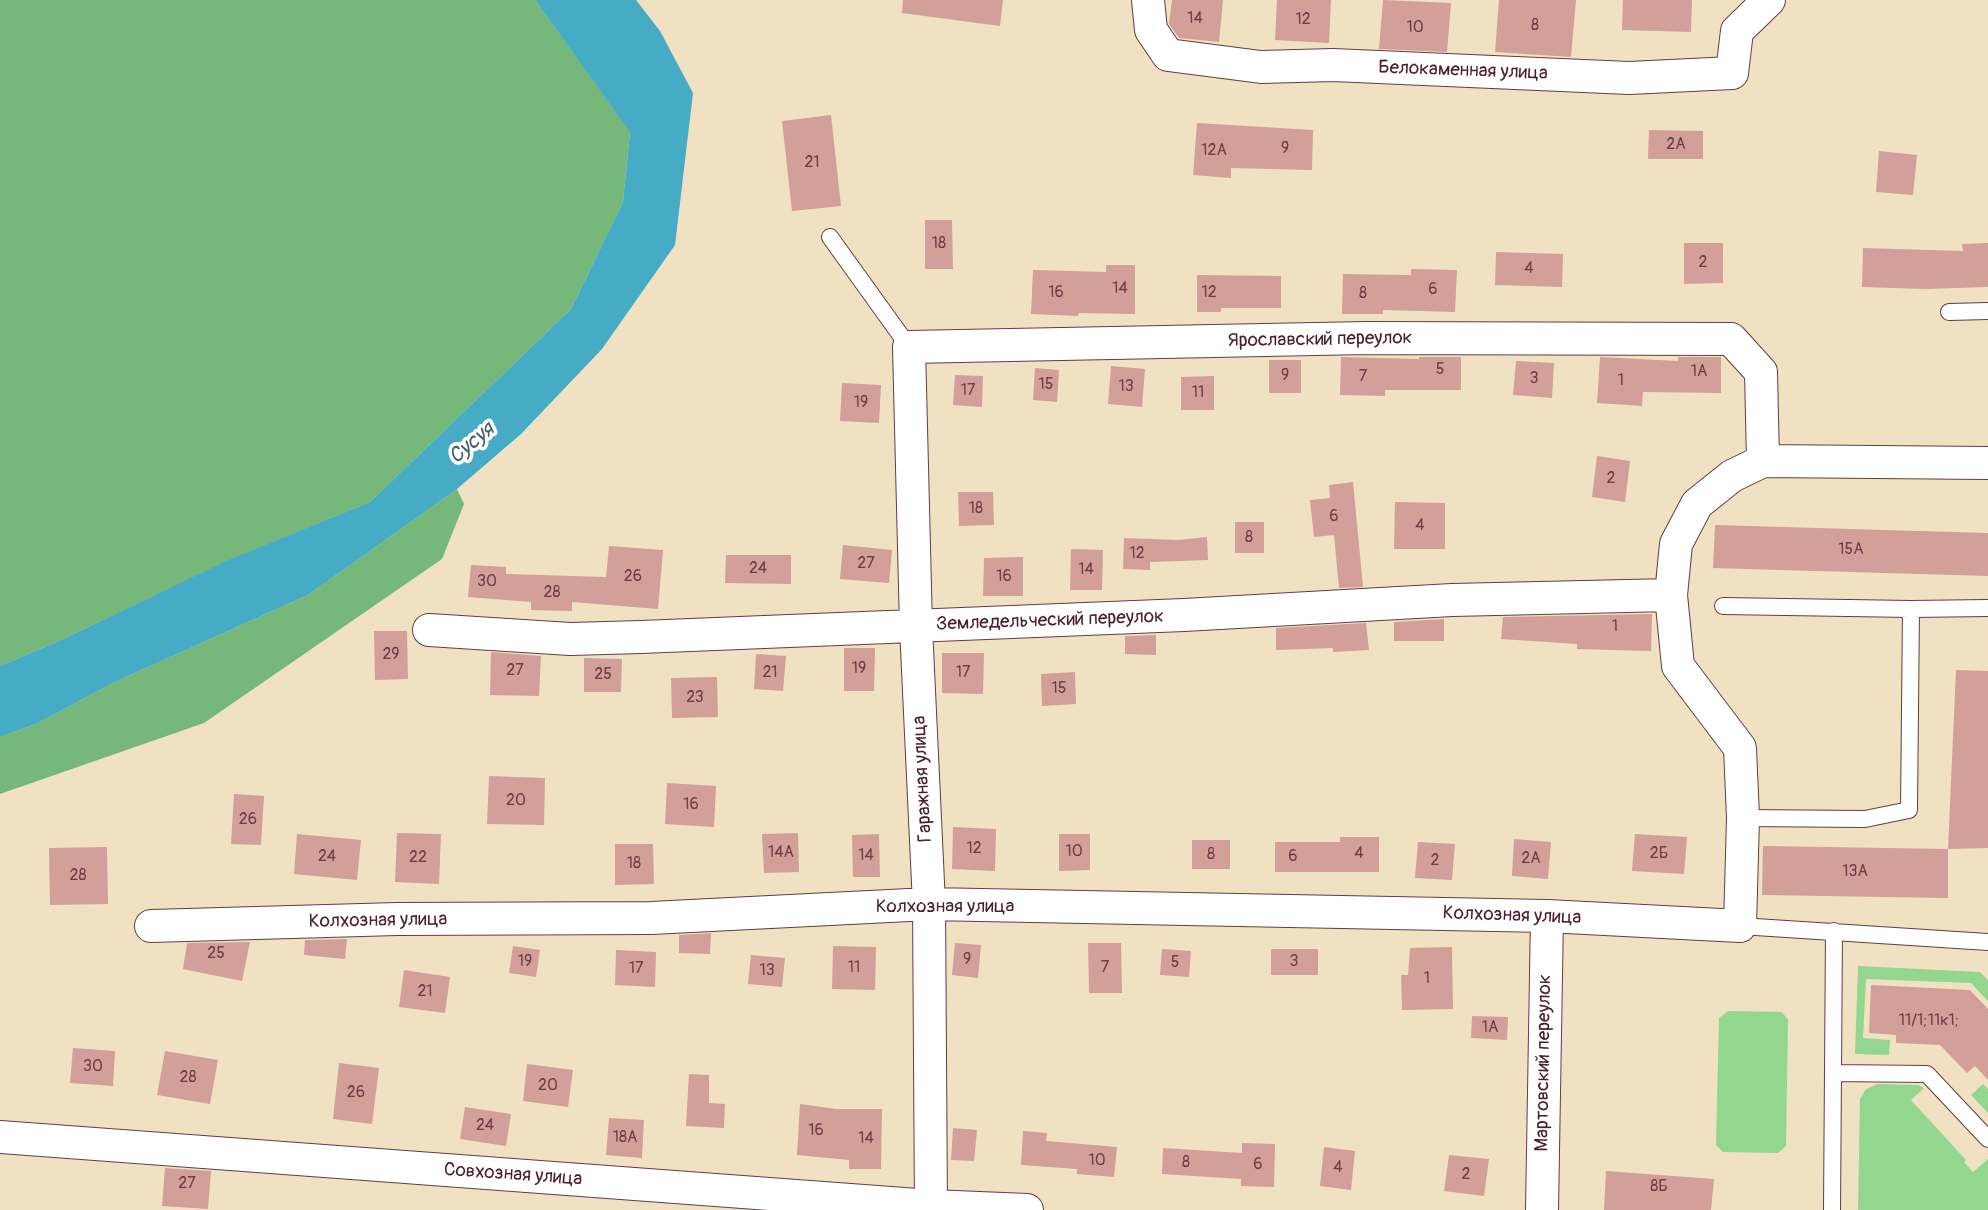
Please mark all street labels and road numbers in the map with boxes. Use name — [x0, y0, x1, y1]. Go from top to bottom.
street label: Белокаменная улица — [1378, 57, 1548, 85]
street label: Ярославский переулок — [1227, 327, 1413, 353]
street label: Земледельческий переулок — [936, 606, 1164, 636]
street label: Гаражная улица — [908, 715, 938, 843]
street label: Колхозная улица — [876, 896, 1014, 918]
street label: Колхозная улица — [1442, 902, 1582, 930]
street label: Колхозная улица — [308, 908, 448, 934]
street label: Мартовский переулок — [1531, 974, 1557, 1152]
street label: Совхозная улица — [443, 1159, 583, 1191]

